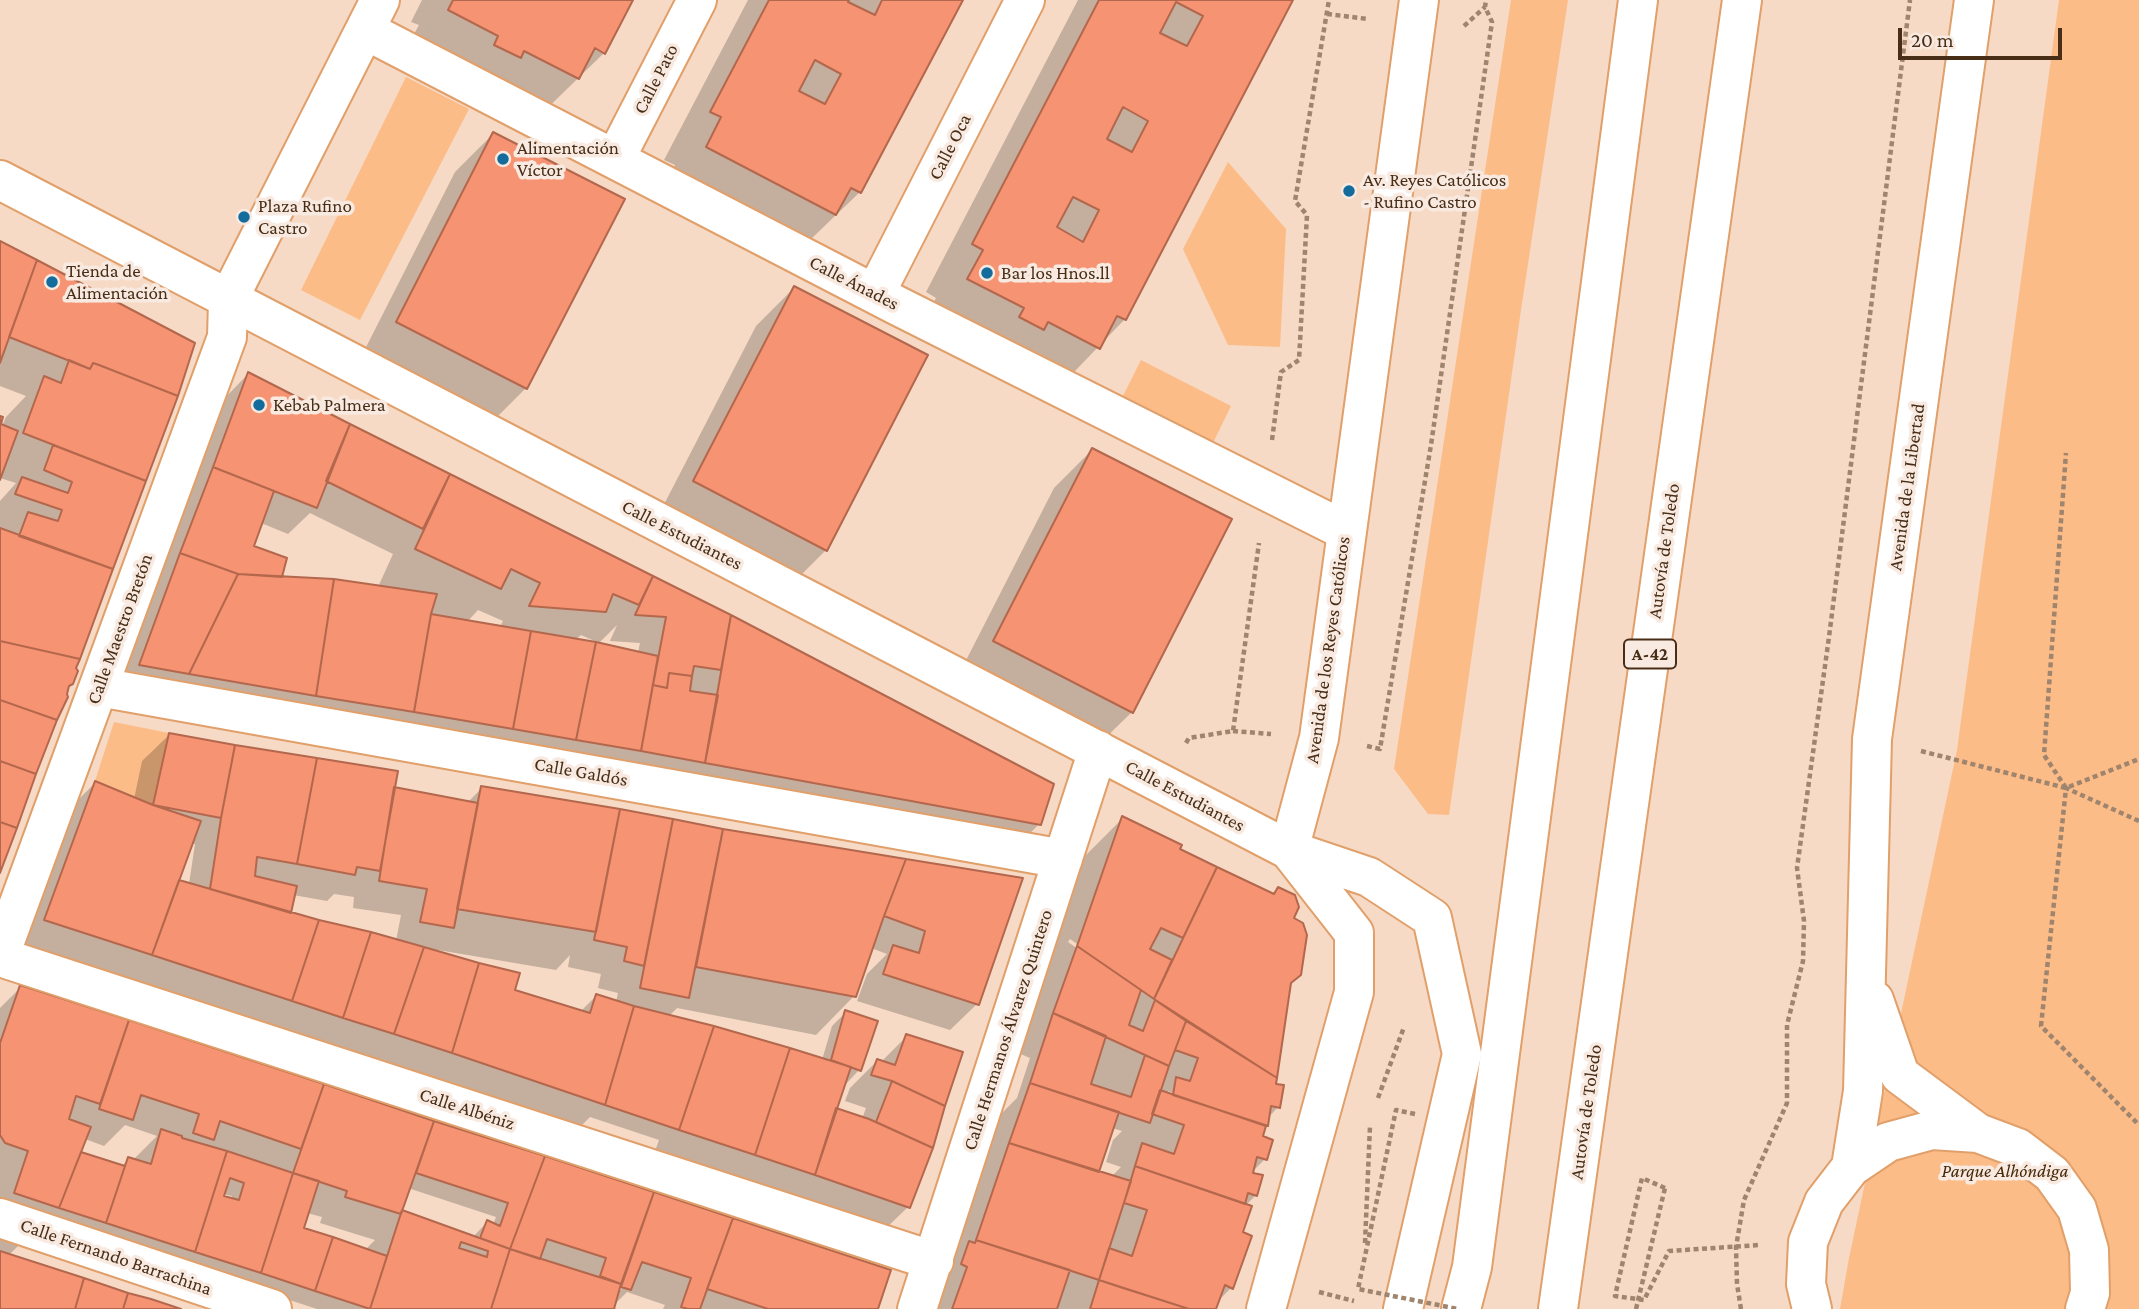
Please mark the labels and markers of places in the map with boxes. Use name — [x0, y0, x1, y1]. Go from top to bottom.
place label: Alimentación Víctor — [517, 137, 619, 181]
marker: Alimentación Víctor — [495, 151, 511, 167]
place label: Av. Reyes Católicos - Rufino Castro — [1363, 169, 1506, 213]
marker: Av. Reyes Católicos - Rufino Castro — [1341, 183, 1357, 199]
place label: Plaza Rufino Castro — [258, 195, 352, 239]
marker: Plaza Rufino Castro — [236, 209, 252, 225]
place label: Tienda de Alimentación — [66, 260, 168, 304]
place label: Bar los Hnos.ll — [1001, 262, 1110, 284]
marker: Bar los Hnos.ll — [979, 265, 995, 281]
marker: Tienda de Alimentación — [44, 274, 60, 290]
place label: Kebab Palmera — [273, 394, 386, 416]
marker: Kebab Palmera — [251, 397, 267, 413]

